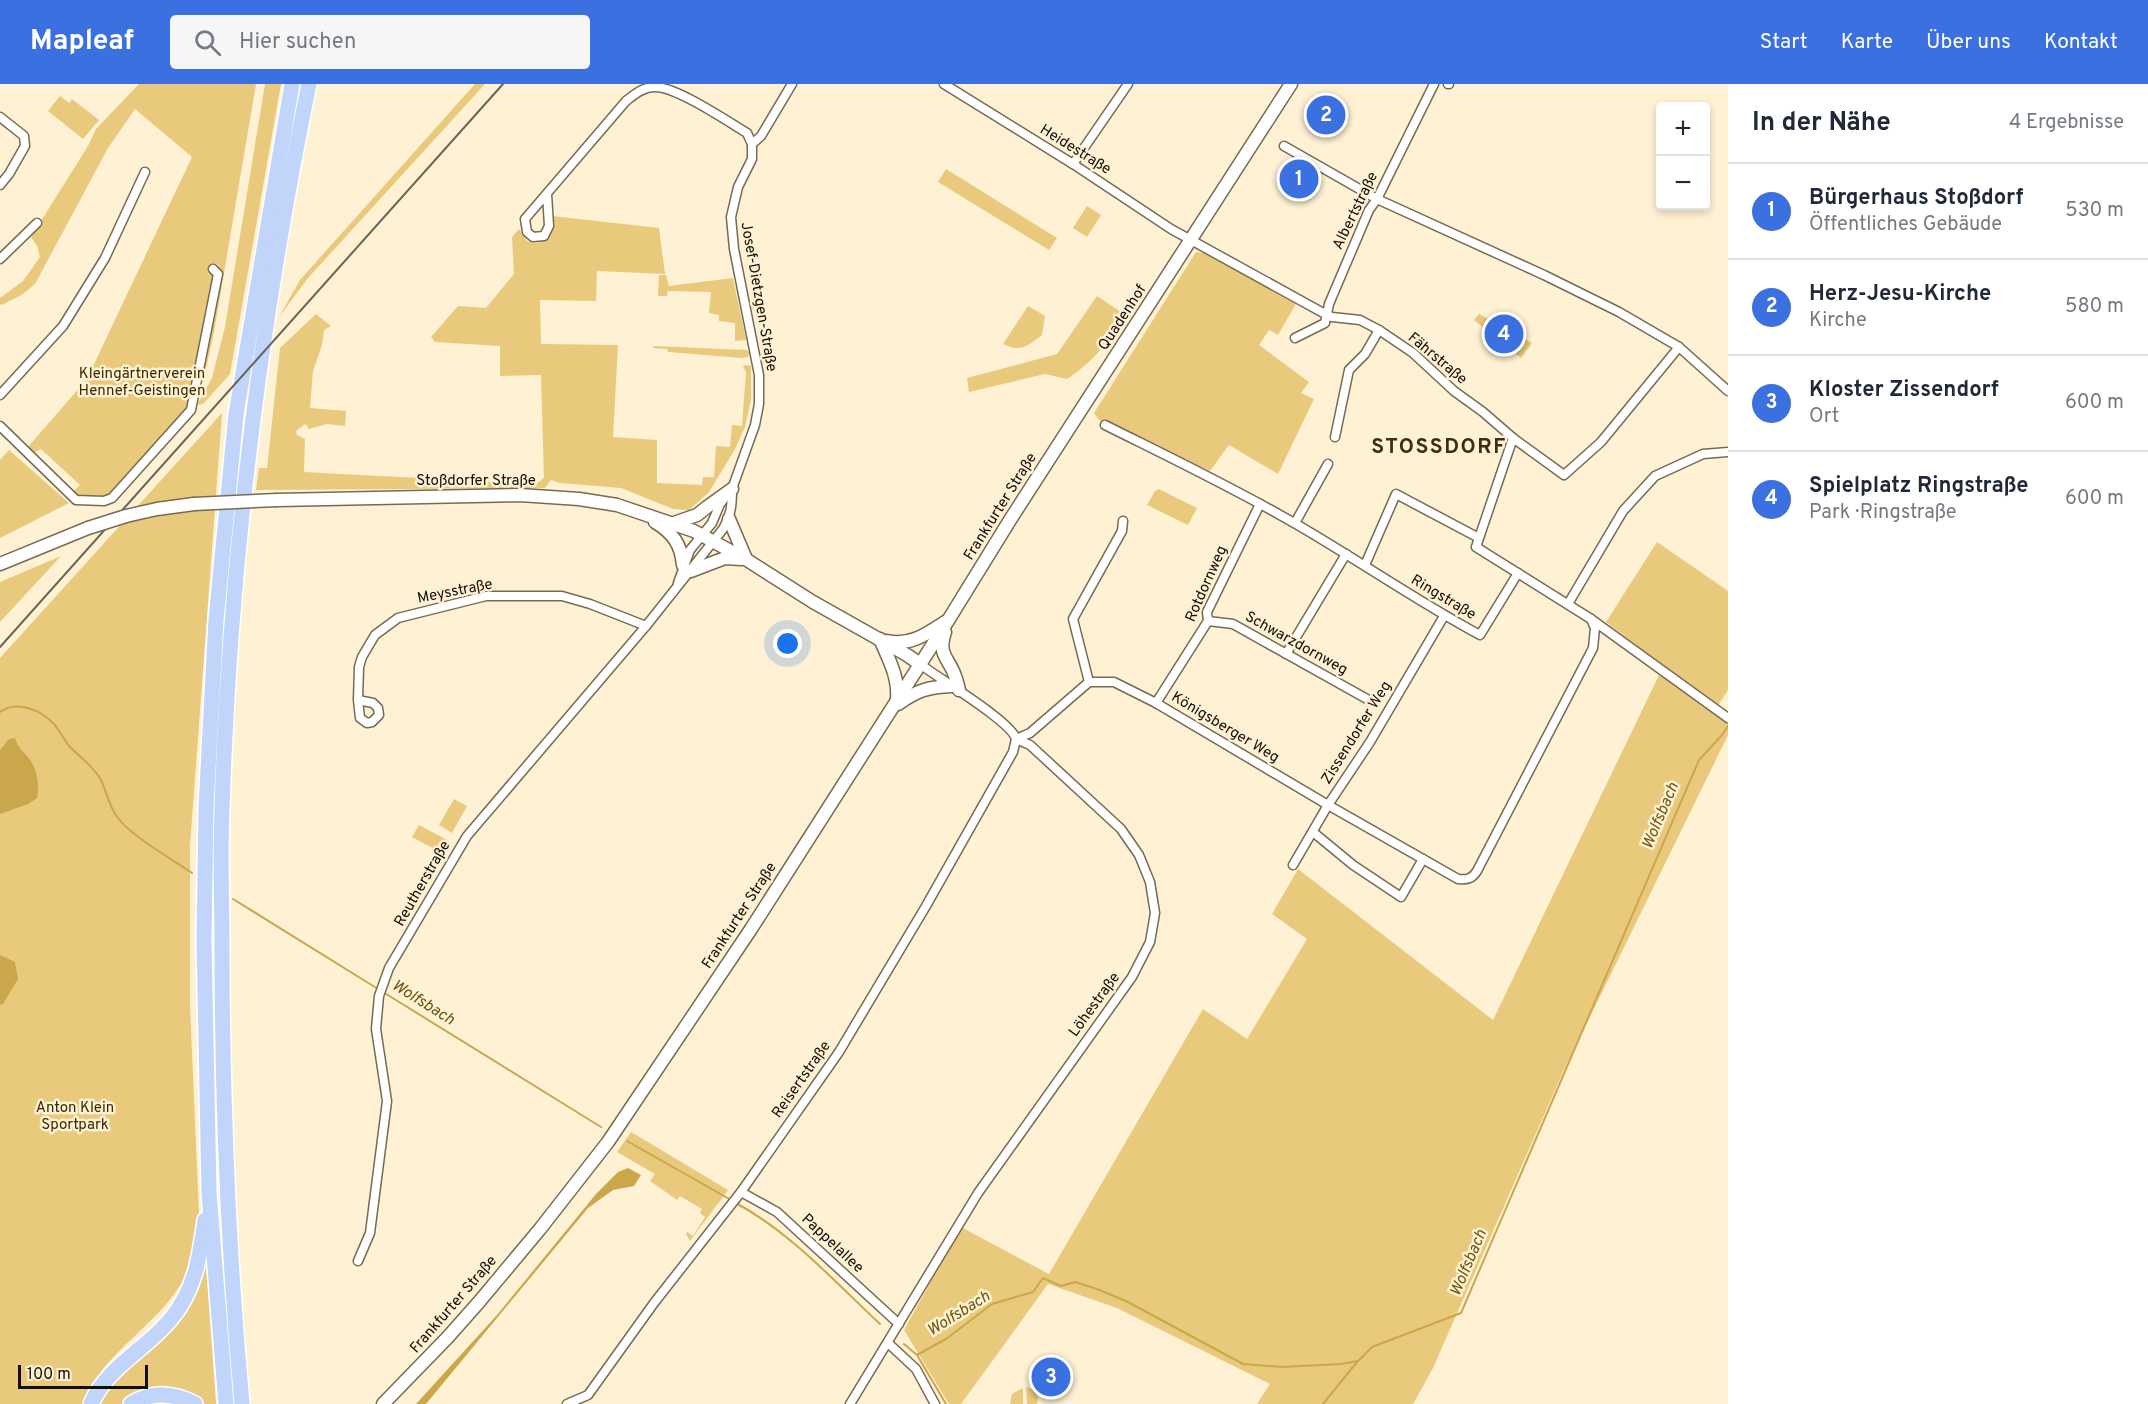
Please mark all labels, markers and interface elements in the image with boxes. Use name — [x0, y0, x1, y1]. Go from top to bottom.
search box — [170, 15, 590, 69]
text: Mapleaf — [30, 24, 134, 60]
icon: search — [191, 26, 224, 59]
text: Hier suchen — [239, 29, 356, 56]
text: Start — [1760, 29, 1808, 56]
text: Karte — [1841, 29, 1893, 56]
text: Über uns — [1926, 29, 2011, 56]
text: Kontakt — [2044, 29, 2118, 56]
pin: 2 — [1306, 93, 1346, 138]
map controls — [1656, 102, 1710, 210]
button: + — [1656, 102, 1710, 156]
text: In der Nähe — [1752, 107, 1891, 140]
text: 4 Ergebnisse — [2009, 110, 2124, 136]
street label: Heidestraße — [1036, 121, 1114, 179]
pin: 1 — [1280, 156, 1318, 202]
button: − — [1656, 156, 1710, 210]
street label: Albertstraße — [1329, 169, 1383, 253]
text: Bürgerhaus Stoßdorf — [1809, 185, 2023, 212]
text: 1 — [1768, 198, 1776, 224]
text: 530 m — [2065, 198, 2124, 224]
text: Öffentliches Gebäude — [1809, 212, 2002, 238]
street label: Josef-Dietzgen-Straße — [736, 221, 780, 373]
text: Herz-Jesu-Kirche — [1809, 281, 1991, 308]
street label: Quadenhof — [1095, 282, 1151, 354]
text: 2 — [1765, 294, 1778, 320]
text: 580 m — [2065, 294, 2124, 320]
text: Kirche — [1809, 308, 1867, 334]
pin: 4 — [1484, 312, 1524, 356]
street label: Fährstraße — [1403, 329, 1471, 389]
park label: Kleingärtnerverein Hennef-Geistingen — [79, 365, 205, 401]
text: Kloster Zissendorf — [1809, 377, 1999, 404]
text: 3 — [1766, 390, 1778, 416]
text: 600 m — [2065, 390, 2124, 416]
text: Ort — [1809, 404, 1839, 430]
district label: STOSSDORF — [1371, 434, 1507, 461]
street label: Frankfurter Straße — [960, 450, 1042, 564]
street label: Stoßdorfer Straße — [416, 472, 536, 491]
text: Spielplatz Ringstraße — [1809, 473, 2028, 500]
text: 4 — [1765, 486, 1778, 512]
text: 600 m — [2065, 486, 2124, 512]
text: Park · Ringstraße — [1809, 500, 1957, 526]
street label: Rotdornweg — [1182, 543, 1232, 625]
street label: Ringstraße — [1407, 571, 1479, 625]
street label: Meysstraße — [416, 575, 494, 609]
street label: Schwarzdornweg — [1241, 608, 1351, 680]
your location — [773, 629, 802, 658]
street label: Zissendorfer Weg — [1318, 678, 1396, 788]
street label: Königsberger Weg — [1167, 688, 1283, 768]
water label: Wolfsbach — [1638, 779, 1684, 852]
street label: Reutherstraße — [391, 838, 455, 930]
street label: Frankfurter Straße — [698, 859, 782, 973]
street label: Löhestraße — [1065, 969, 1125, 1041]
water label: Wolfsbach — [388, 976, 458, 1030]
street label: Reisertstraße — [768, 1038, 836, 1122]
park label: Anton Klein Sportpark — [36, 1099, 114, 1135]
street label: Pappelallee — [797, 1210, 867, 1278]
water label: Wolfsbach — [1446, 1226, 1492, 1299]
street label: Frankfurter Straße — [406, 1252, 502, 1358]
water label: Wolfsbach — [924, 1287, 994, 1341]
pin: 3 — [1032, 1354, 1070, 1400]
scale bar — [18, 1362, 148, 1390]
text: 100 m — [27, 1365, 71, 1385]

